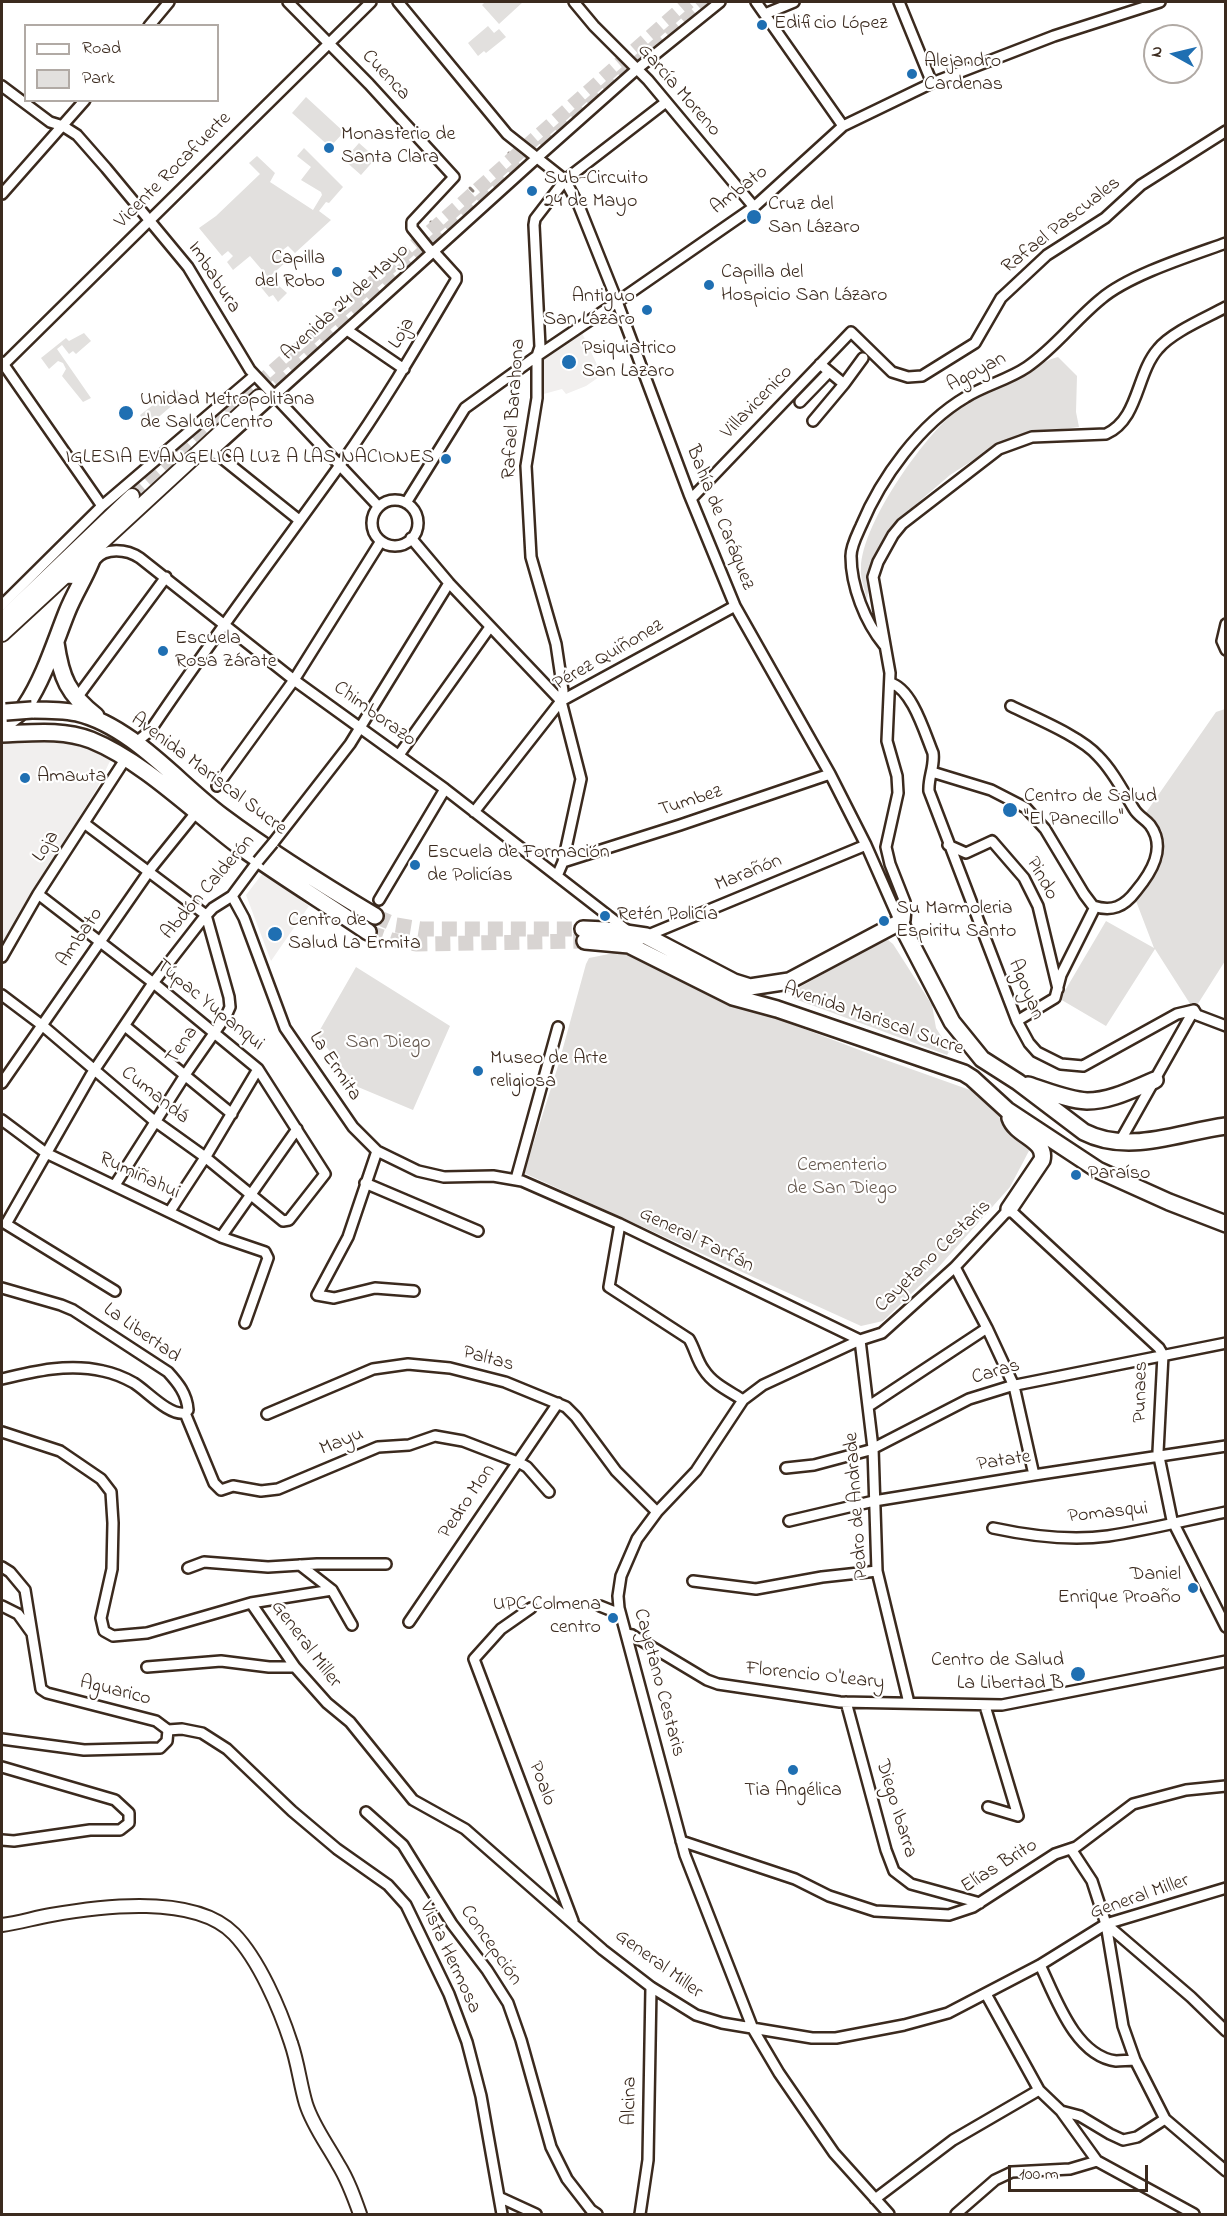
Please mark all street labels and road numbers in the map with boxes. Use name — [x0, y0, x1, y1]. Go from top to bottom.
street label: García Moreno — [631, 39, 725, 143]
street label: Cuenca — [355, 46, 415, 106]
street label: Vicente Rocafuerte — [111, 108, 237, 234]
street label: Ambato — [706, 161, 774, 221]
street label: Rafael Pascuales — [998, 172, 1126, 280]
street label: Imbabura — [181, 238, 245, 318]
street label: Avenida 24 de Mayo — [277, 239, 415, 367]
street label: Loja — [385, 314, 421, 354]
street label: Rafael Barahona — [498, 338, 532, 480]
street label: Agoyan — [943, 347, 1011, 399]
street label: Villavicenico — [717, 361, 799, 445]
street label: Bahía de Caráquez — [679, 442, 759, 594]
street label: Pérez Quiñonez — [550, 615, 668, 697]
street label: Chimborazo — [328, 677, 420, 753]
street label: Avenida Mariscal Sucre — [125, 708, 291, 842]
street label: Tumbez — [656, 781, 726, 823]
street label: Loja — [28, 827, 66, 867]
street label: Abdón Calderón — [157, 831, 261, 945]
street label: Marañón — [712, 850, 786, 898]
street label: Pindo — [1019, 853, 1063, 905]
street label: Ambato — [53, 904, 109, 972]
street label: Túpac Yupanqui — [150, 955, 268, 1057]
street label: Agoyan — [1002, 956, 1048, 1024]
street label: Avenida Mariscal Sucre — [780, 978, 966, 1062]
street label: Tena — [162, 1022, 204, 1070]
street label: La Ermita — [302, 1028, 366, 1106]
street label: Cumandá — [115, 1062, 193, 1130]
street label: Rumiñahui — [95, 1148, 183, 1206]
street label: Cayetano Cestaris — [871, 1195, 997, 1319]
street label: General Farfán — [635, 1203, 757, 1279]
street label: La Libertad — [98, 1299, 184, 1369]
street label: Paltas — [460, 1342, 516, 1378]
street label: Caras — [969, 1355, 1023, 1391]
street label: Punaes — [1129, 1361, 1155, 1423]
street label: Mayu — [316, 1423, 368, 1463]
street label: Pedro de Andrade — [841, 1431, 875, 1581]
street label: Patate — [975, 1446, 1033, 1478]
street label: Pedro Mon — [434, 1460, 502, 1544]
street label: Pomasqui — [1067, 1498, 1149, 1530]
street label: General Miller — [264, 1597, 346, 1693]
street label: Cayetano Cestaris — [627, 1606, 689, 1760]
street label: Florencio O'Leary — [744, 1658, 886, 1696]
street label: Aguarico — [77, 1672, 153, 1712]
street label: Diego Ibarra — [869, 1757, 921, 1861]
street label: Poalo — [522, 1759, 560, 1809]
street label: Elías Brito — [957, 1834, 1043, 1900]
street label: General Miller — [1087, 1870, 1193, 1926]
street label: Vista Hermosa — [413, 1898, 485, 2018]
street label: Concepción — [454, 1901, 526, 1991]
street label: General Miller — [609, 1925, 707, 2005]
street label: Alcina — [619, 2076, 643, 2126]

